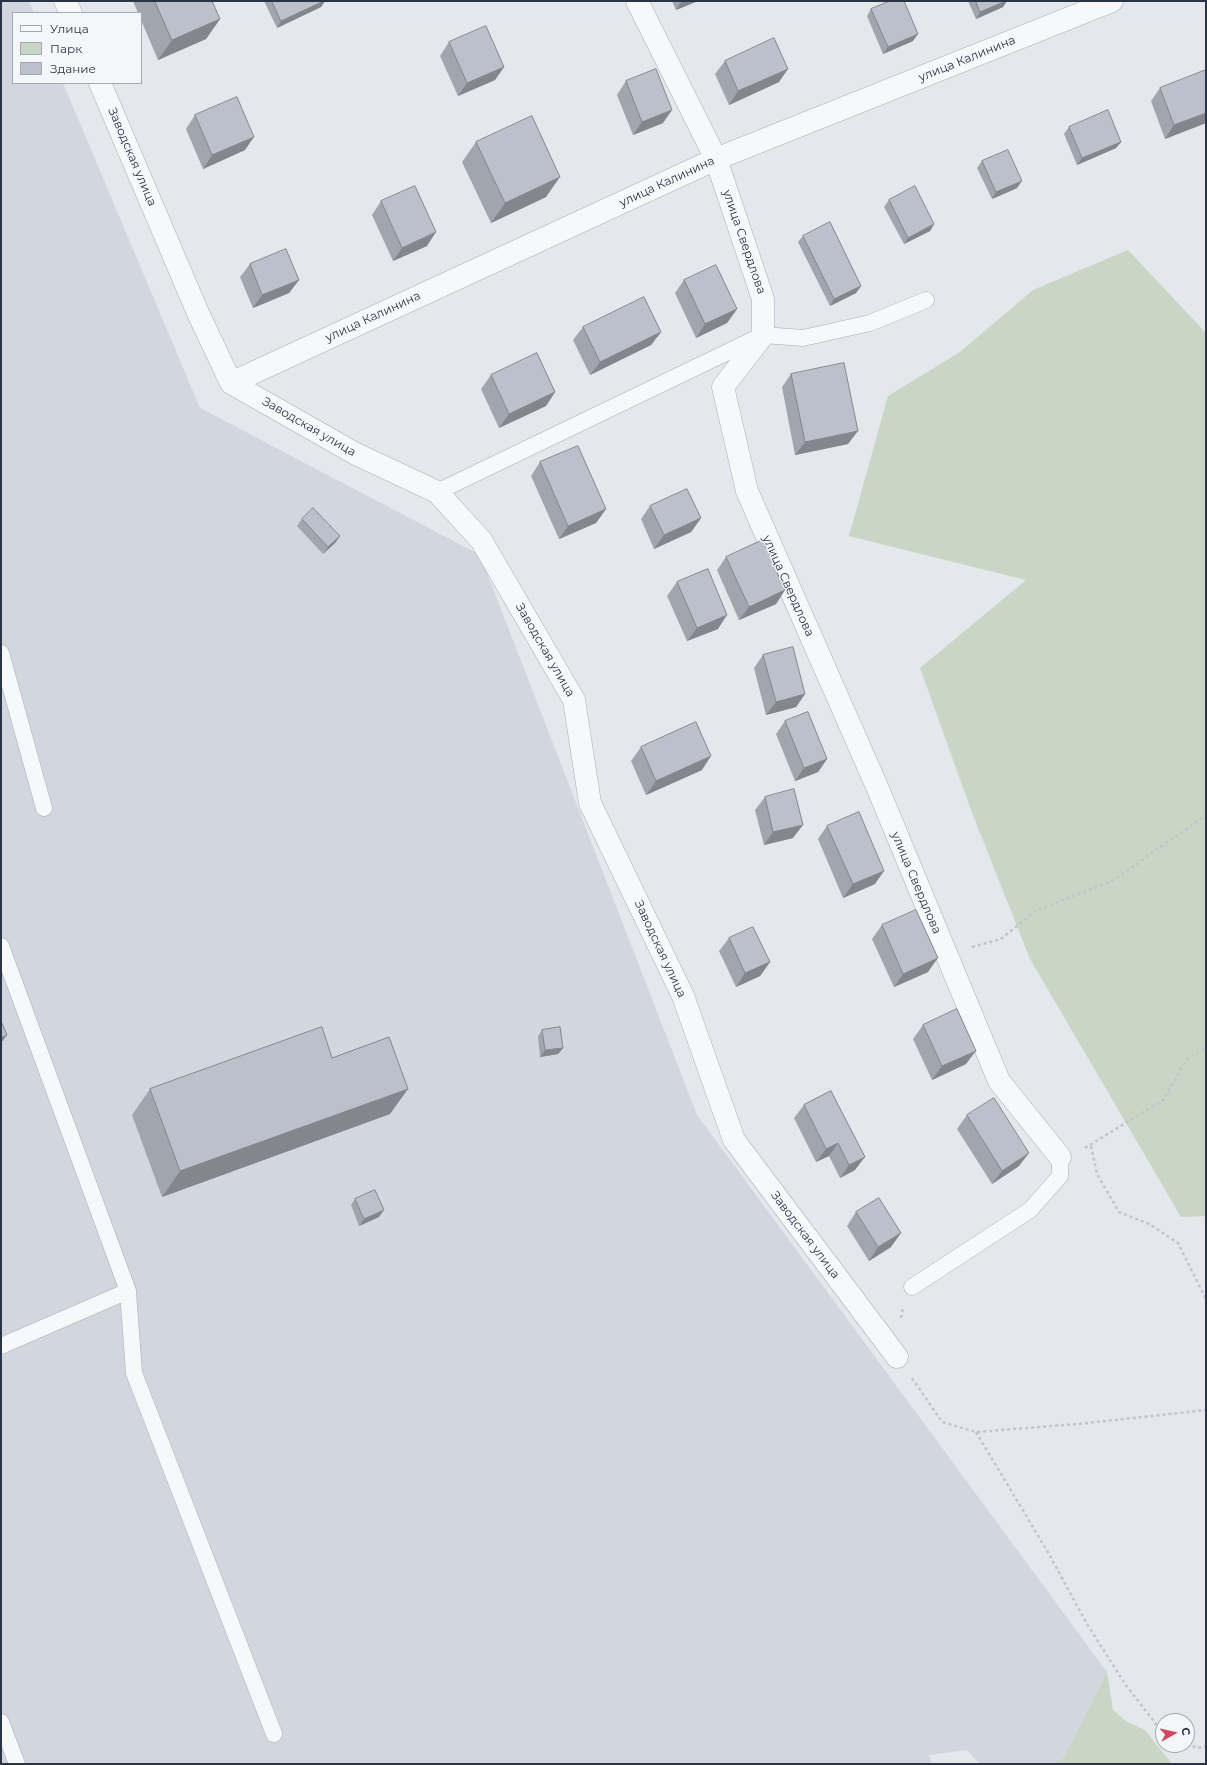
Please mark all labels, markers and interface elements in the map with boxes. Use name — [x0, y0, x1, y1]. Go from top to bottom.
legend — [12, 12, 142, 84]
text: Улица — [50, 21, 89, 36]
street label: улица Калинина — [916, 33, 1018, 85]
text: Парк — [50, 41, 82, 56]
text: Здание — [50, 61, 96, 76]
street label: Заводская улица — [105, 106, 159, 208]
street label: улица Калинина — [617, 154, 717, 210]
street label: улица Свердлова — [719, 188, 769, 296]
street label: улица Калинина — [323, 289, 423, 345]
street label: Заводская улица — [260, 394, 358, 460]
street label: улица Свердлова — [759, 533, 817, 639]
street label: Заводская улица — [512, 601, 578, 699]
street label: улица Свердлова — [888, 830, 944, 936]
street label: Заводская улица — [631, 898, 689, 1000]
street label: Заводская улица — [767, 1188, 843, 1282]
north arrow — [1155, 1713, 1195, 1753]
text: С — [1178, 1727, 1193, 1736]

